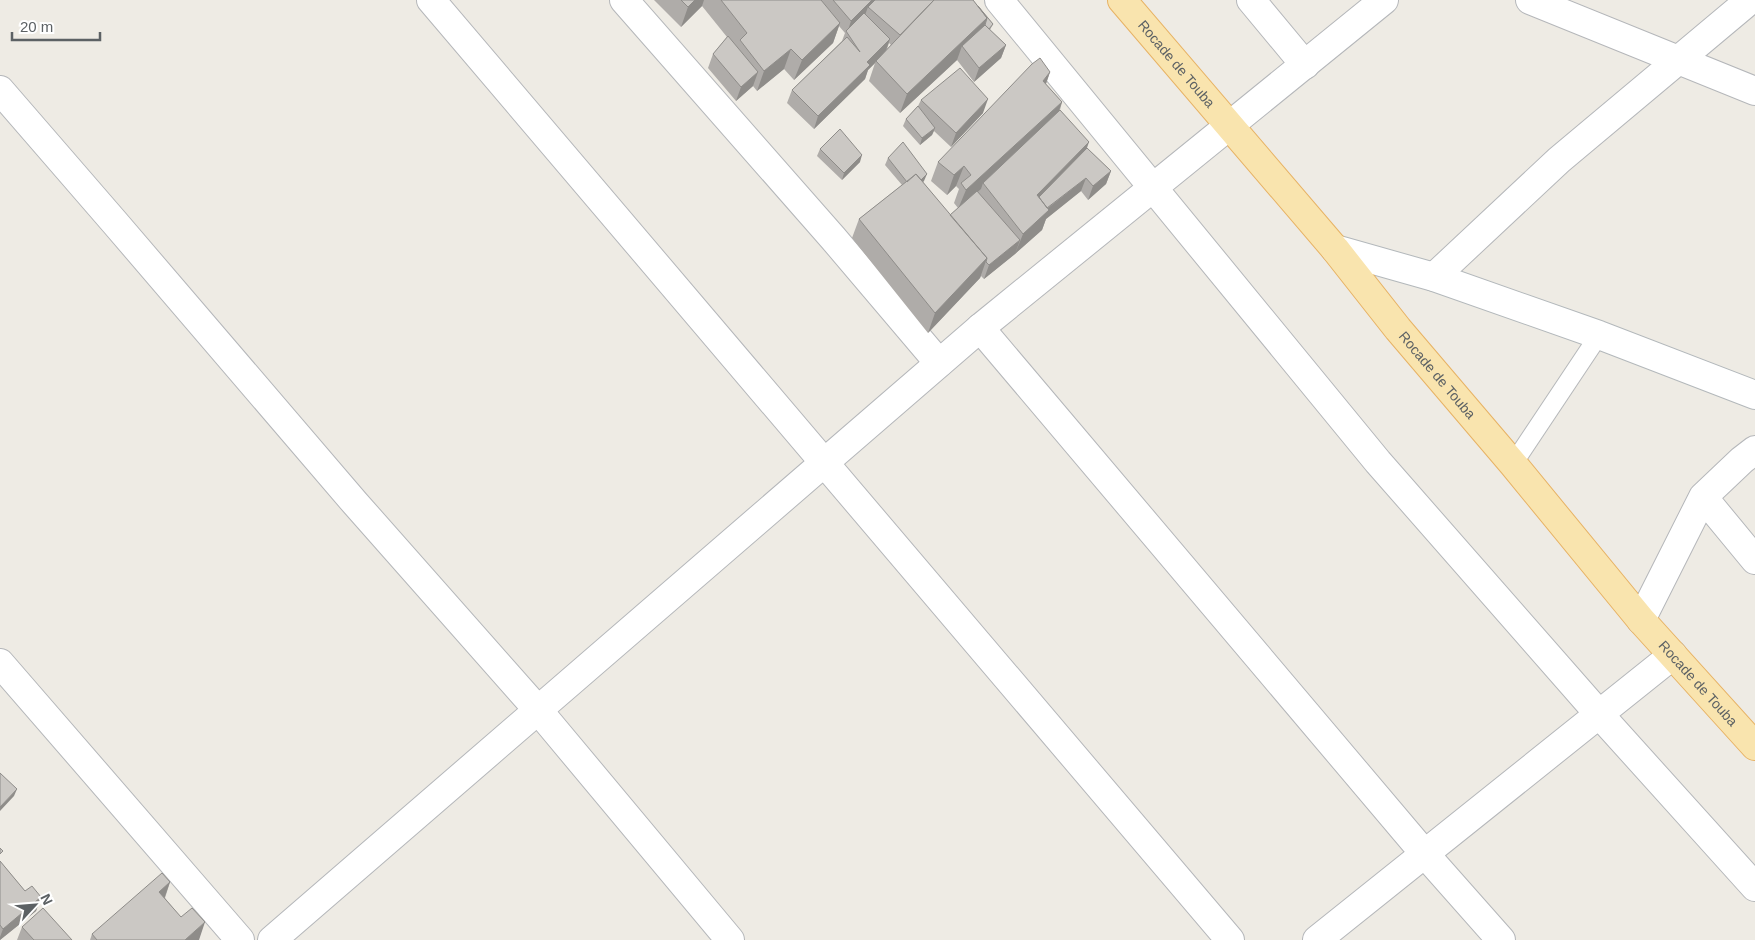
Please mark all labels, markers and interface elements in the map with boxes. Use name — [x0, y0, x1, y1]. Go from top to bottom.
scale bar — [12, 10, 100, 42]
street label: Rocade de Touba — [1135, 17, 1218, 111]
text: 20 m — [20, 18, 53, 35]
street label: Rocade de Touba — [1396, 328, 1479, 422]
street label: Rocade de Touba — [1656, 637, 1741, 729]
north arrow — [10, 880, 60, 930]
text: N — [37, 891, 56, 907]

